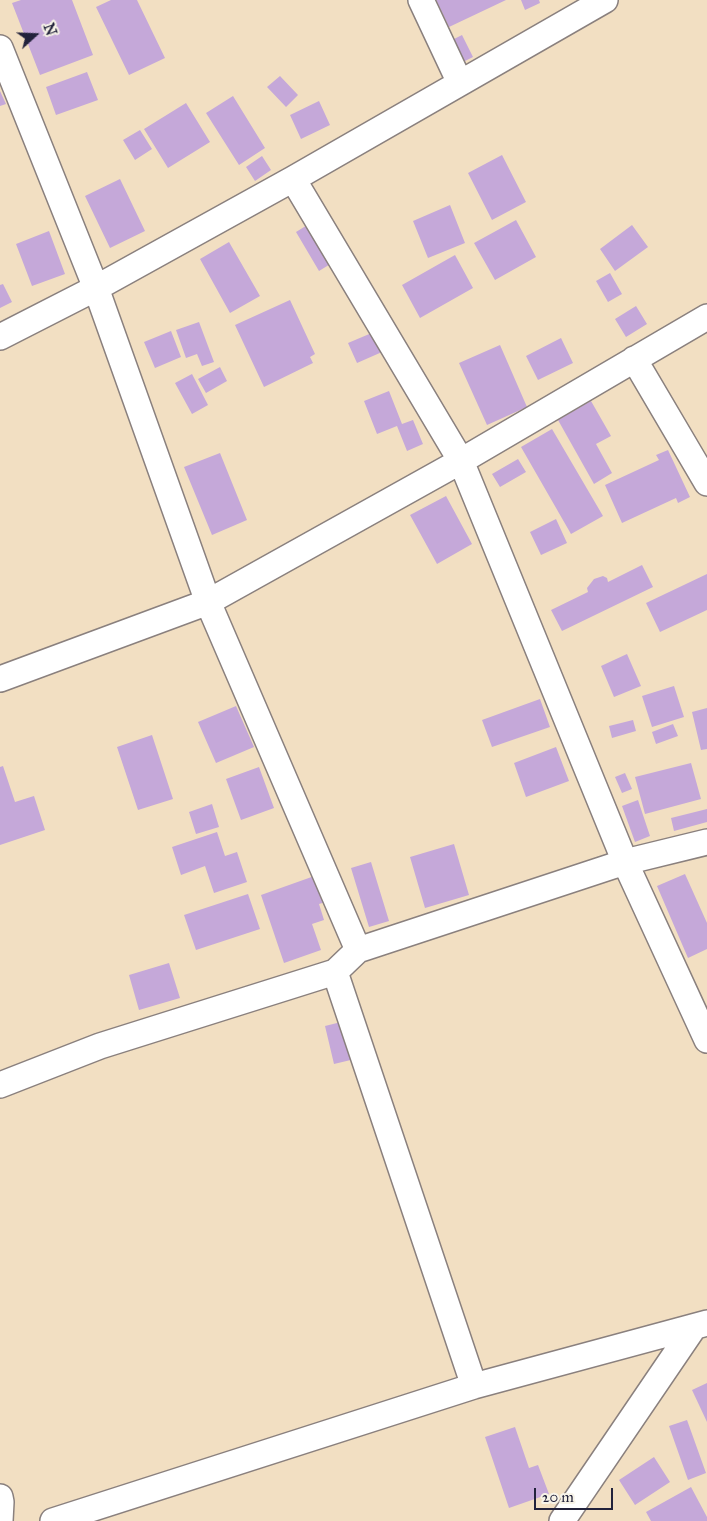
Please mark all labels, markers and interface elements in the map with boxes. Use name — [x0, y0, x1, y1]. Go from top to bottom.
north arrow — [10, 10, 60, 60]
text: N — [40, 21, 60, 38]
scale bar — [537, 1478, 616, 1510]
text: 20 m — [542, 1488, 574, 1506]

